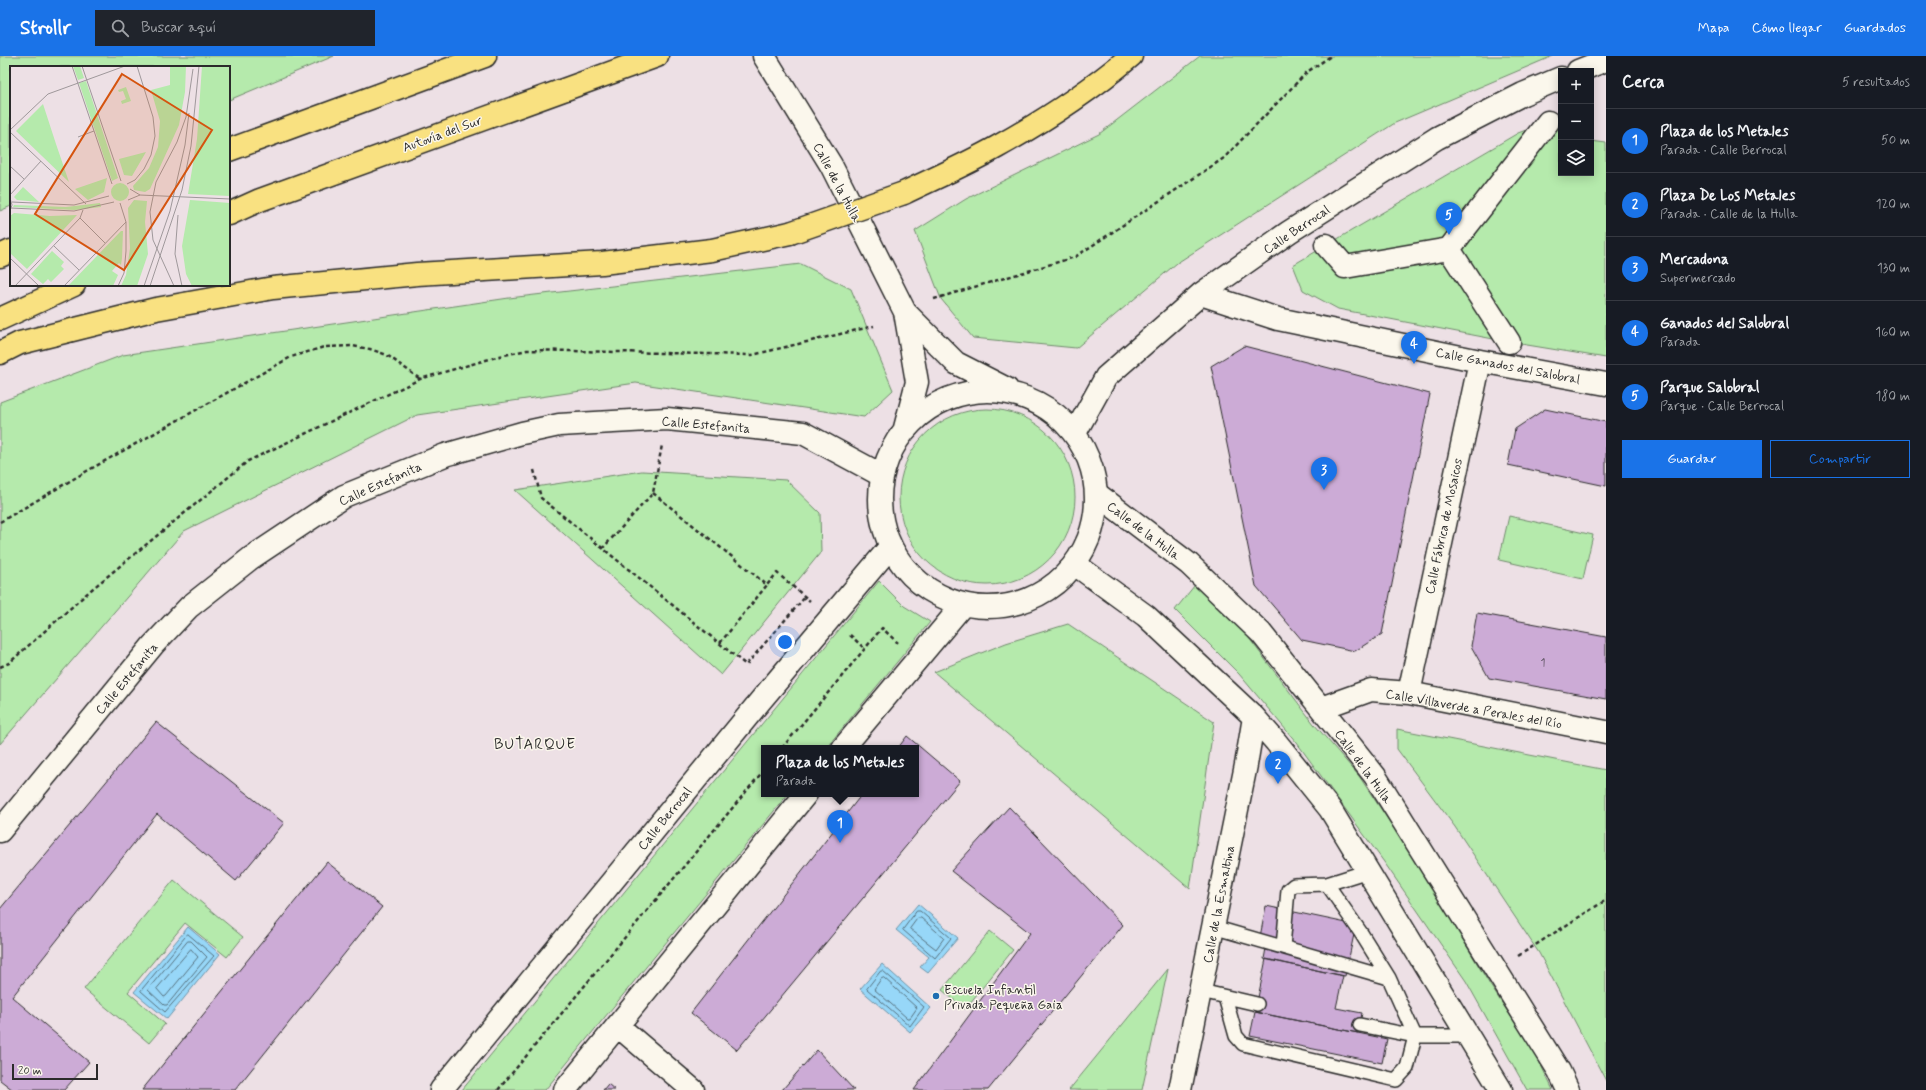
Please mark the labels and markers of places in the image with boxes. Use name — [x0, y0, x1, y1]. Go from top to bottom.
pin: 5 — [1436, 202, 1462, 235]
pin: 4 — [1401, 331, 1427, 364]
pin: 3 — [1311, 457, 1337, 490]
pin: 2 — [1265, 751, 1291, 784]
pin: 1 — [827, 810, 853, 843]
place label: Escuela Infantil Privada Pequeña Gaia — [944, 982, 1063, 1014]
marker: Escuela Infantil Privada Pequeña Gaia — [931, 991, 941, 1001]

